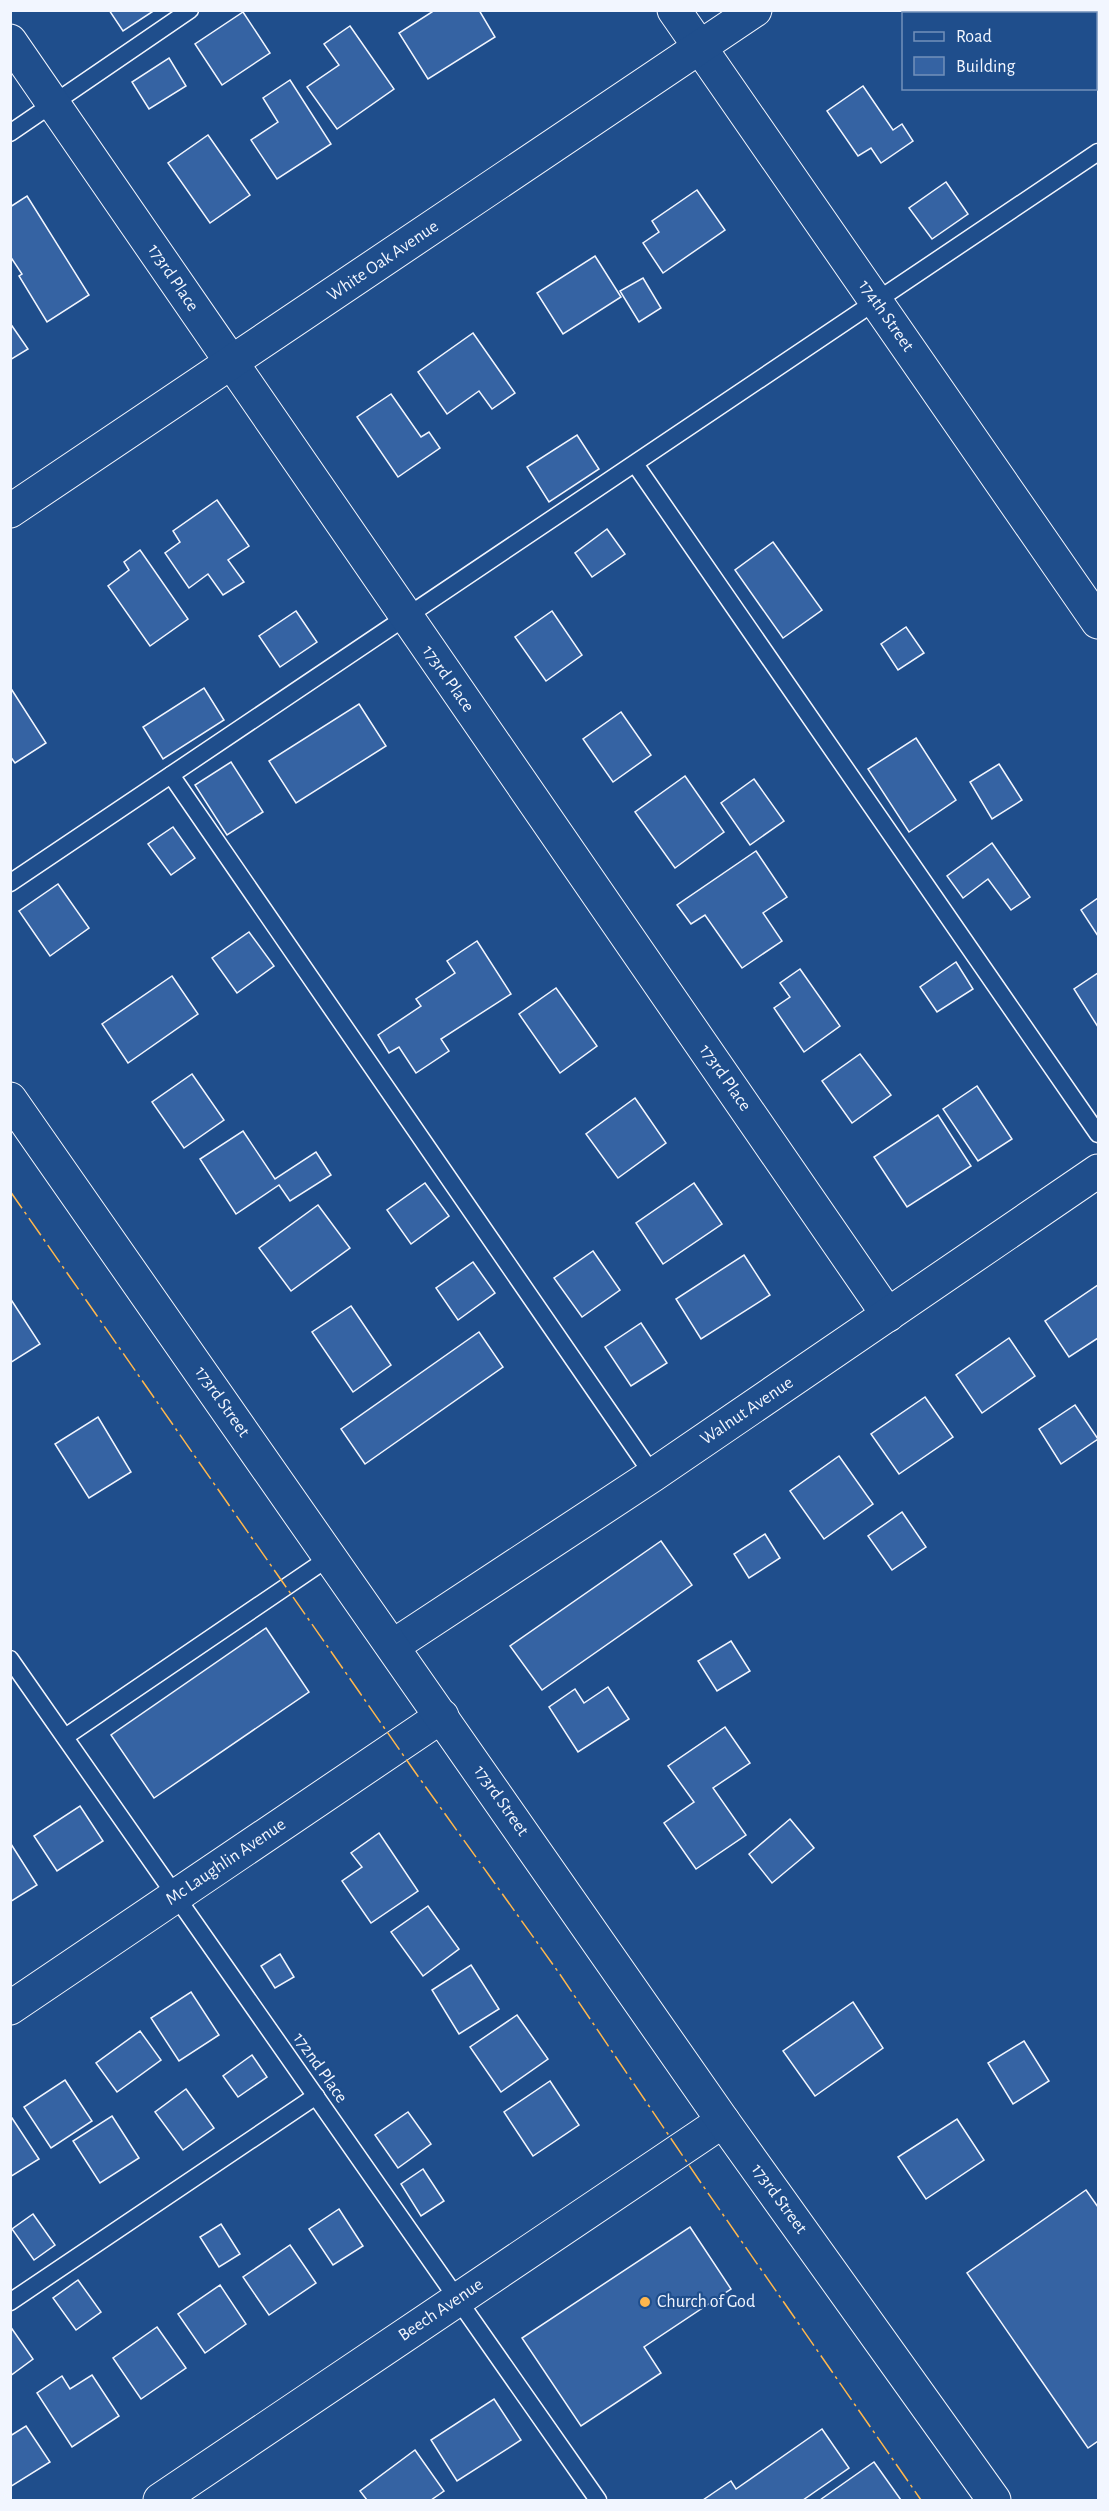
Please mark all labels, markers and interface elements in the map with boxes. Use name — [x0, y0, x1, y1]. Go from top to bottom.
legend — [902, 12, 1097, 90]
text: Road — [956, 28, 992, 46]
text: Building — [956, 58, 1016, 76]
street label: White Oak Avenue — [324, 217, 442, 305]
street label: 173rd Place — [144, 241, 202, 315]
street label: 174th Street — [855, 277, 917, 355]
street label: 173rd Place — [419, 642, 477, 716]
street label: 173rd Place — [696, 1041, 754, 1115]
street label: 173rd Street — [191, 1363, 253, 1441]
street label: Walnut Avenue — [697, 1373, 797, 1449]
street label: 173rd Street — [470, 1762, 532, 1840]
street label: Mc Laughlin Avenue — [163, 1815, 289, 1909]
street label: 172nd Place — [289, 2030, 351, 2106]
street label: 173rd Street — [748, 2161, 810, 2237]
street label: Beech Avenue — [395, 2275, 487, 2345]
place label: Church of God — [657, 2293, 755, 2311]
marker: Church of God — [638, 2295, 652, 2309]

